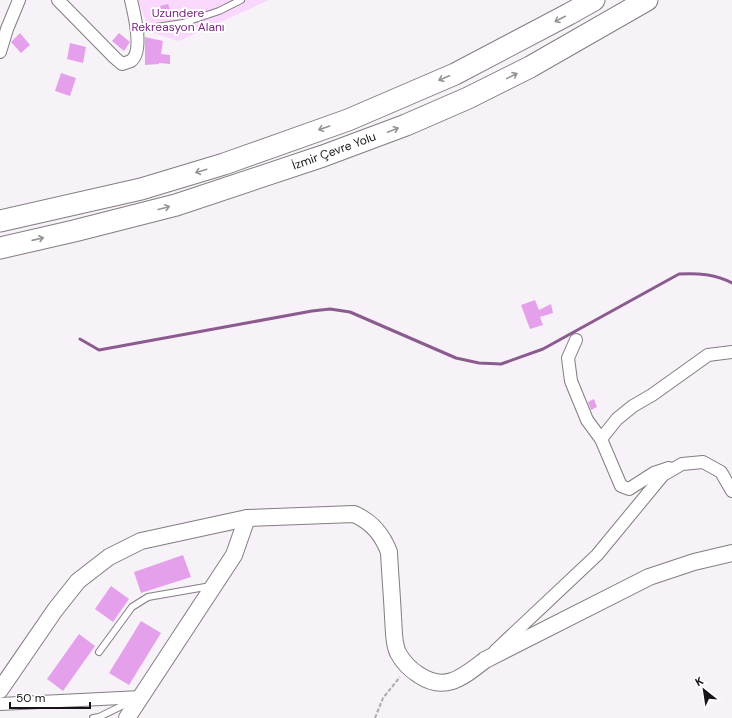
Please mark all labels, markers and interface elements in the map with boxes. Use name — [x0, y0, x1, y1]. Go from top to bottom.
park label: Uzundere Rekreasyon Alanı — [131, 5, 225, 35]
one-way arrow — [554, 16, 566, 23]
one-way arrow — [505, 72, 517, 79]
one-way arrow — [439, 75, 451, 83]
one-way arrow — [319, 125, 331, 133]
one-way arrow — [387, 125, 399, 133]
street label: İzmir Çevre Yolu — [290, 128, 378, 174]
one-way arrow — [195, 168, 208, 175]
one-way arrow — [157, 203, 170, 211]
one-way arrow — [31, 235, 44, 243]
north arrow — [684, 670, 724, 710]
text: K — [692, 673, 706, 689]
scale bar — [10, 684, 90, 710]
text: 50 m — [16, 690, 45, 706]

